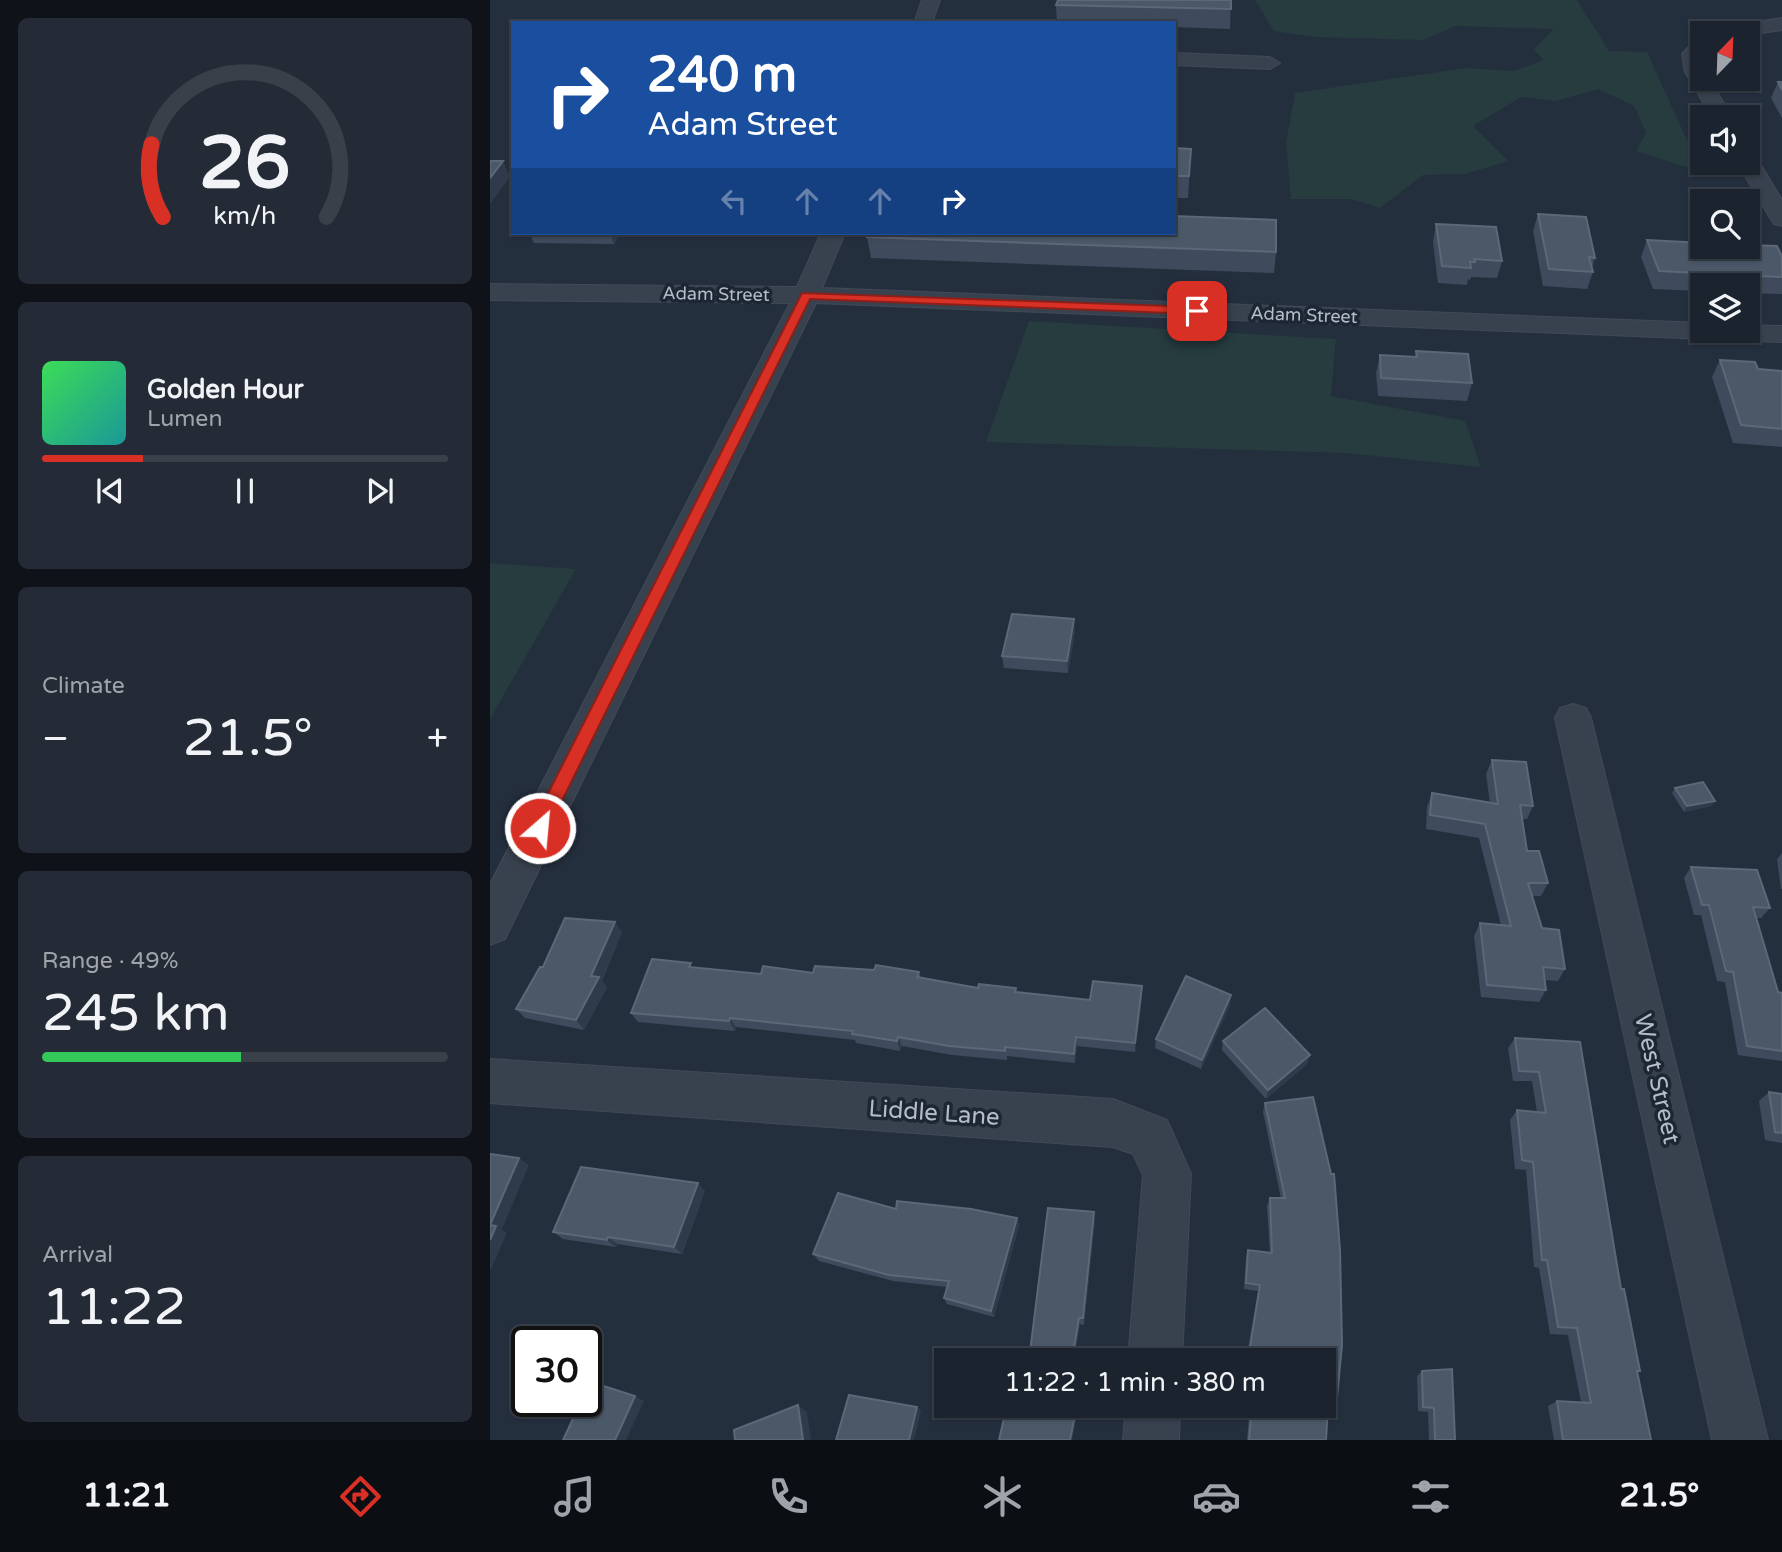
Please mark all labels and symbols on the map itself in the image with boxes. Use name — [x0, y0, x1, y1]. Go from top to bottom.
north arrow — [1690, 21, 1760, 91]
pin — [1167, 281, 1227, 341]
street label: Adam Street — [662, 282, 770, 306]
street label: Adam Street — [1250, 302, 1358, 328]
position arrow — [503, 791, 577, 865]
street label: West Street — [1628, 1011, 1686, 1147]
street label: Liddle Lane — [867, 1094, 1001, 1132]
speed limit sign: 30 — [511, 1326, 602, 1417]

